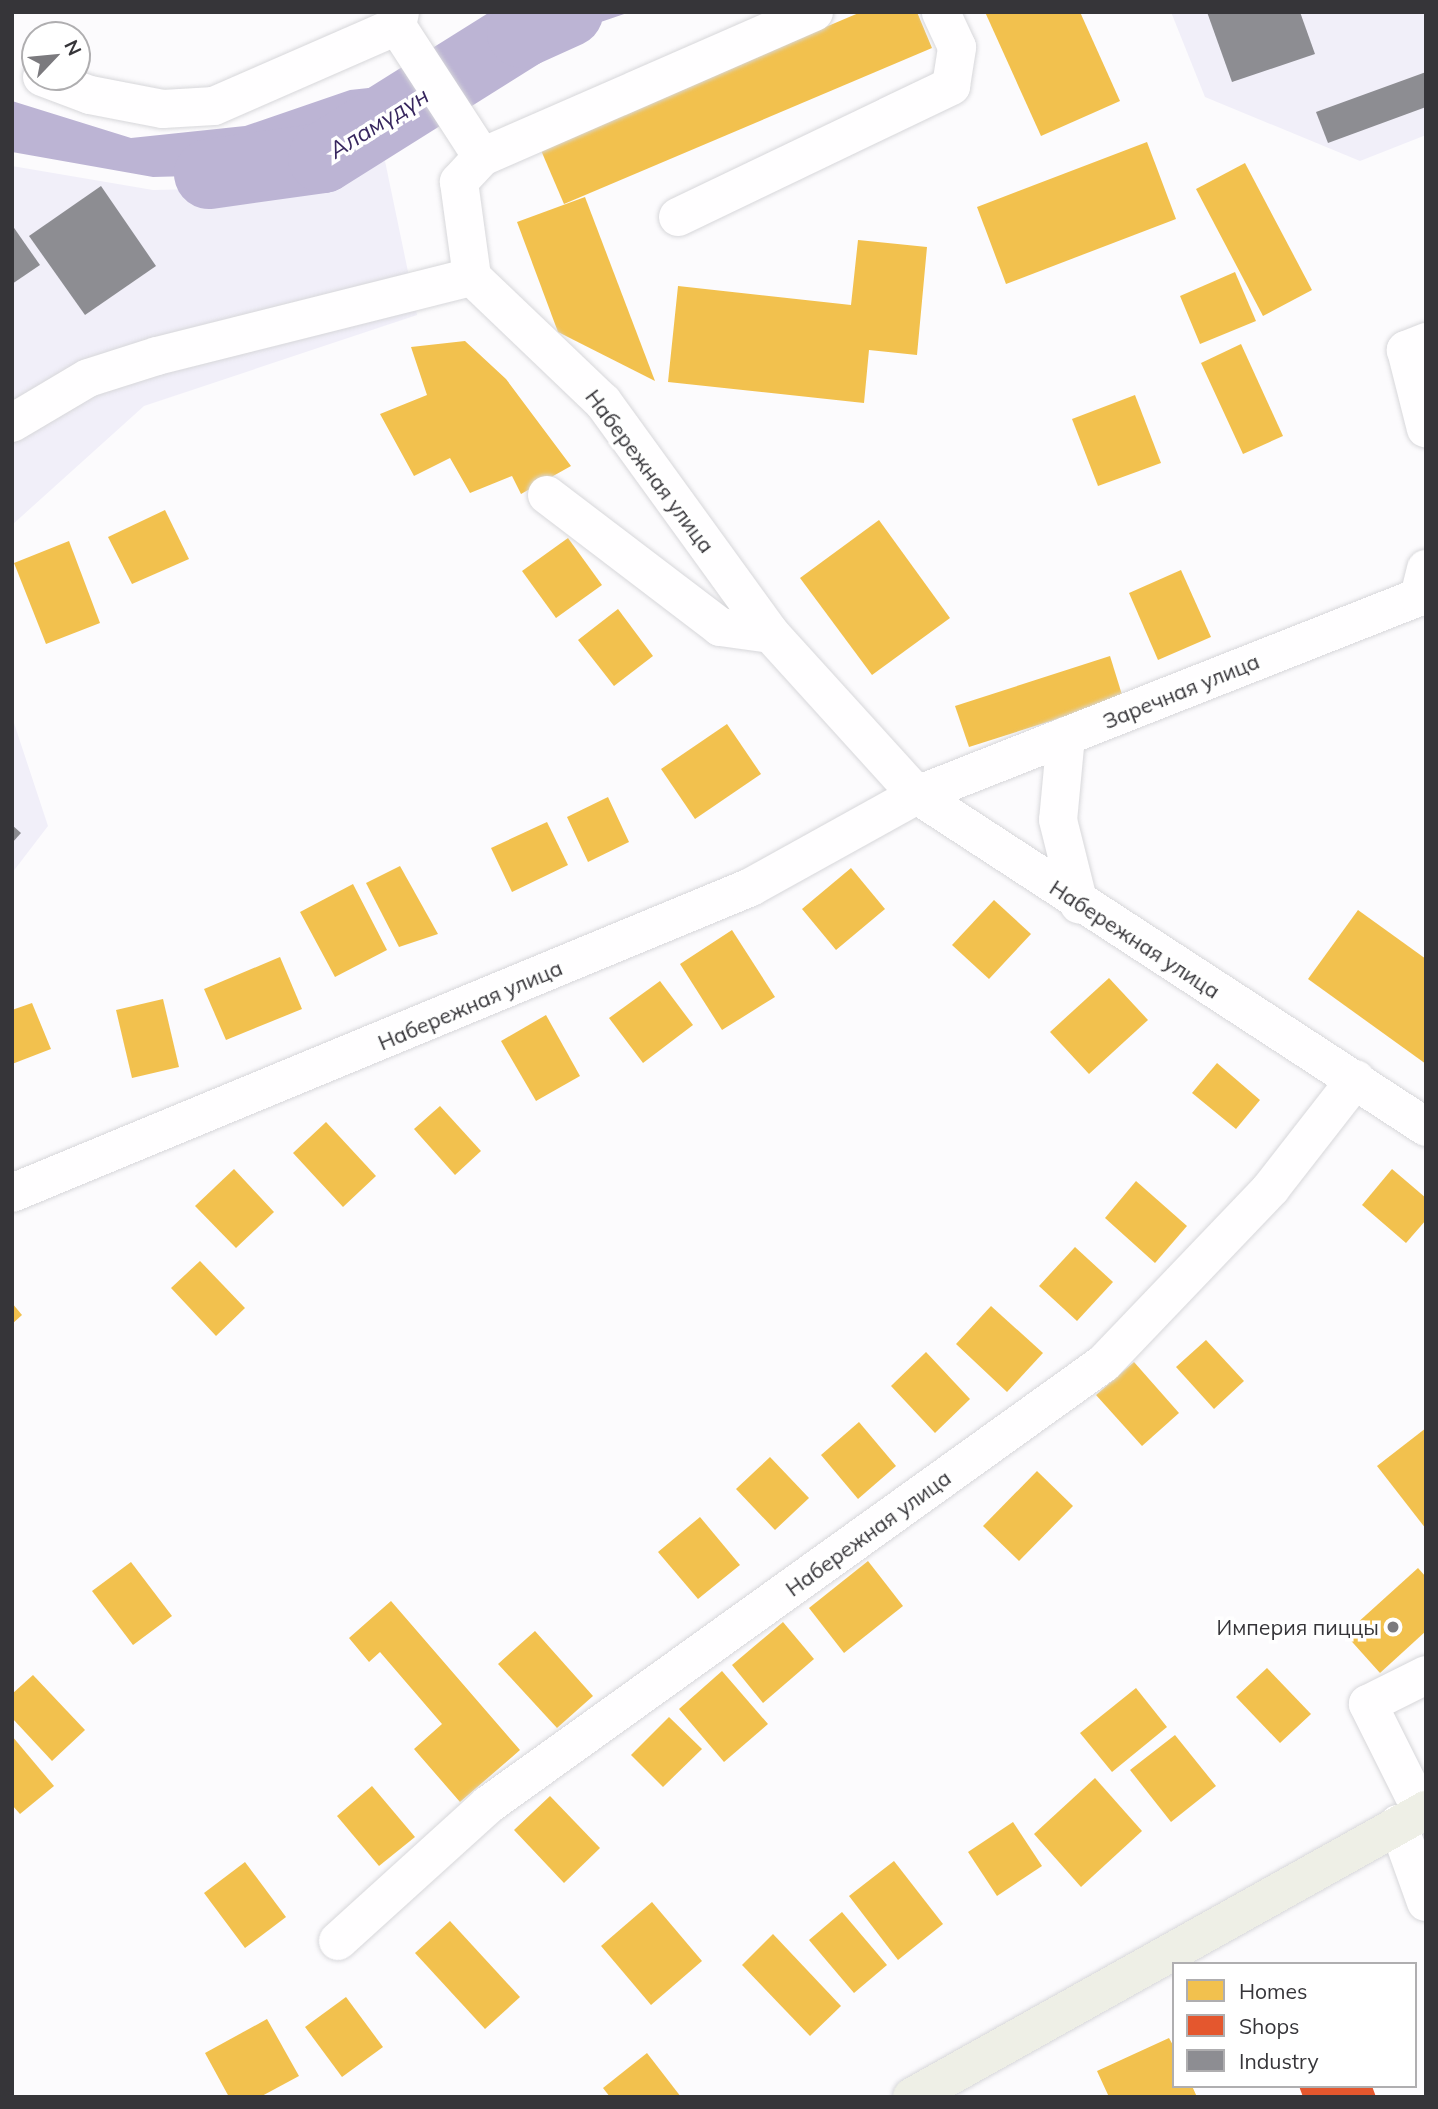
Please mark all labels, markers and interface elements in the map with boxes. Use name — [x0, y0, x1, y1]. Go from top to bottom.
north arrow — [21, 21, 91, 91]
text: N — [59, 36, 87, 59]
water label: Аламүдүн — [324, 82, 434, 164]
street label: Набережная улица — [580, 384, 720, 558]
street label: Заречная улица — [1099, 648, 1263, 734]
street label: Набережная улица — [1045, 875, 1225, 1003]
street label: Набережная улица — [374, 955, 566, 1055]
street label: Набережная улица — [781, 1465, 955, 1601]
place label: Империя пиццы — [1216, 1614, 1379, 1640]
marker: Империя пиццы — [1385, 1619, 1401, 1635]
legend — [1172, 1962, 1417, 2088]
text: Homes — [1239, 1978, 1307, 2004]
text: Shops — [1239, 2013, 1299, 2039]
text: Industry — [1239, 2048, 1319, 2074]

